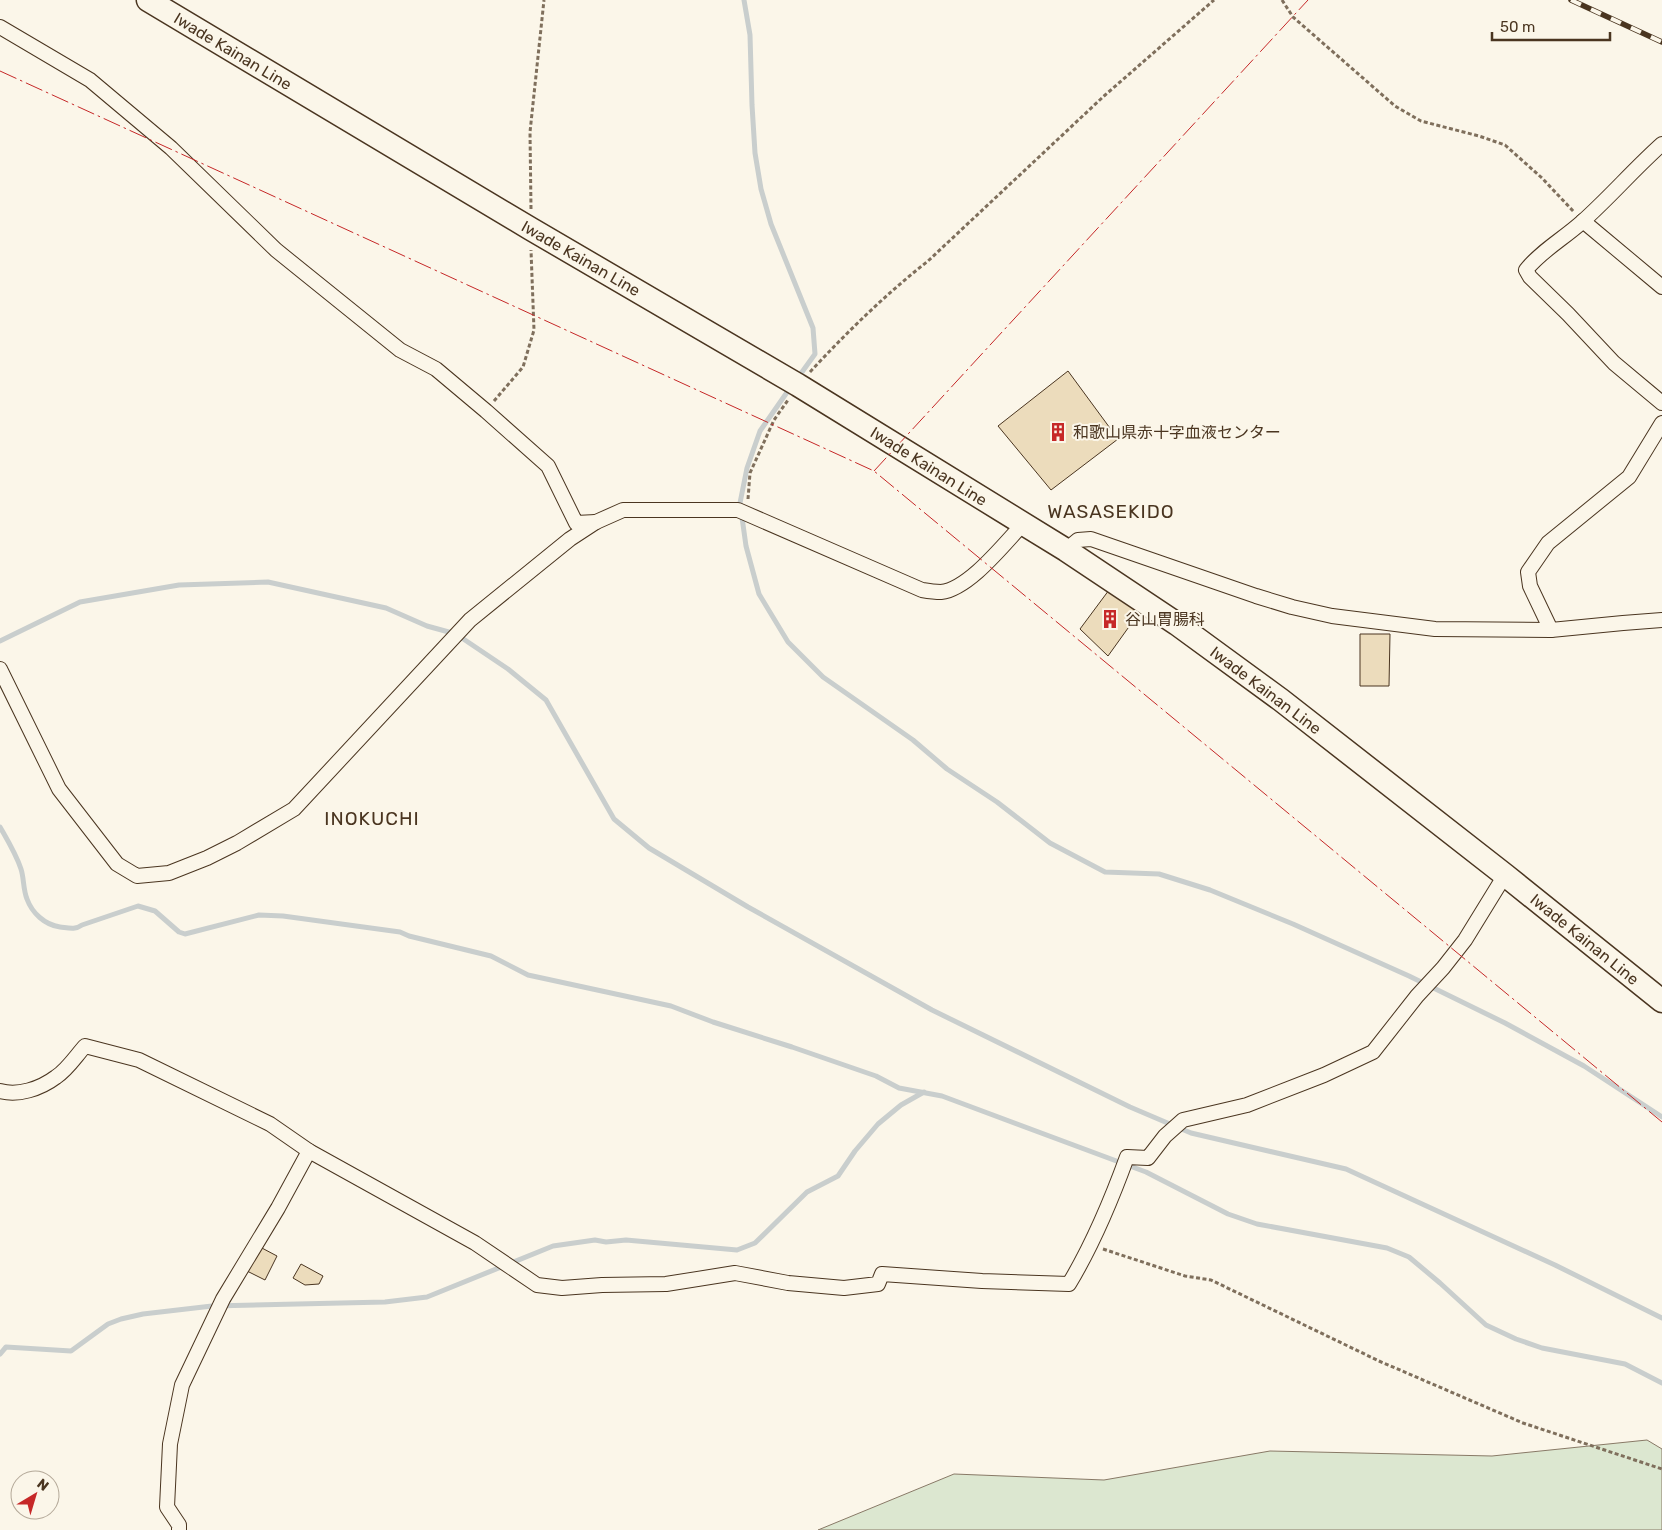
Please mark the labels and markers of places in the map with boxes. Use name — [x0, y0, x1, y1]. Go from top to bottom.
building icon: 和歌山県赤十字血液センター — [1047, 421, 1069, 443]
place label: 和歌山県赤十字血液センター — [1073, 423, 1281, 442]
building icon: 谷山胃腸科 — [1099, 608, 1121, 630]
place label: 谷山胃腸科 — [1125, 610, 1205, 629]

